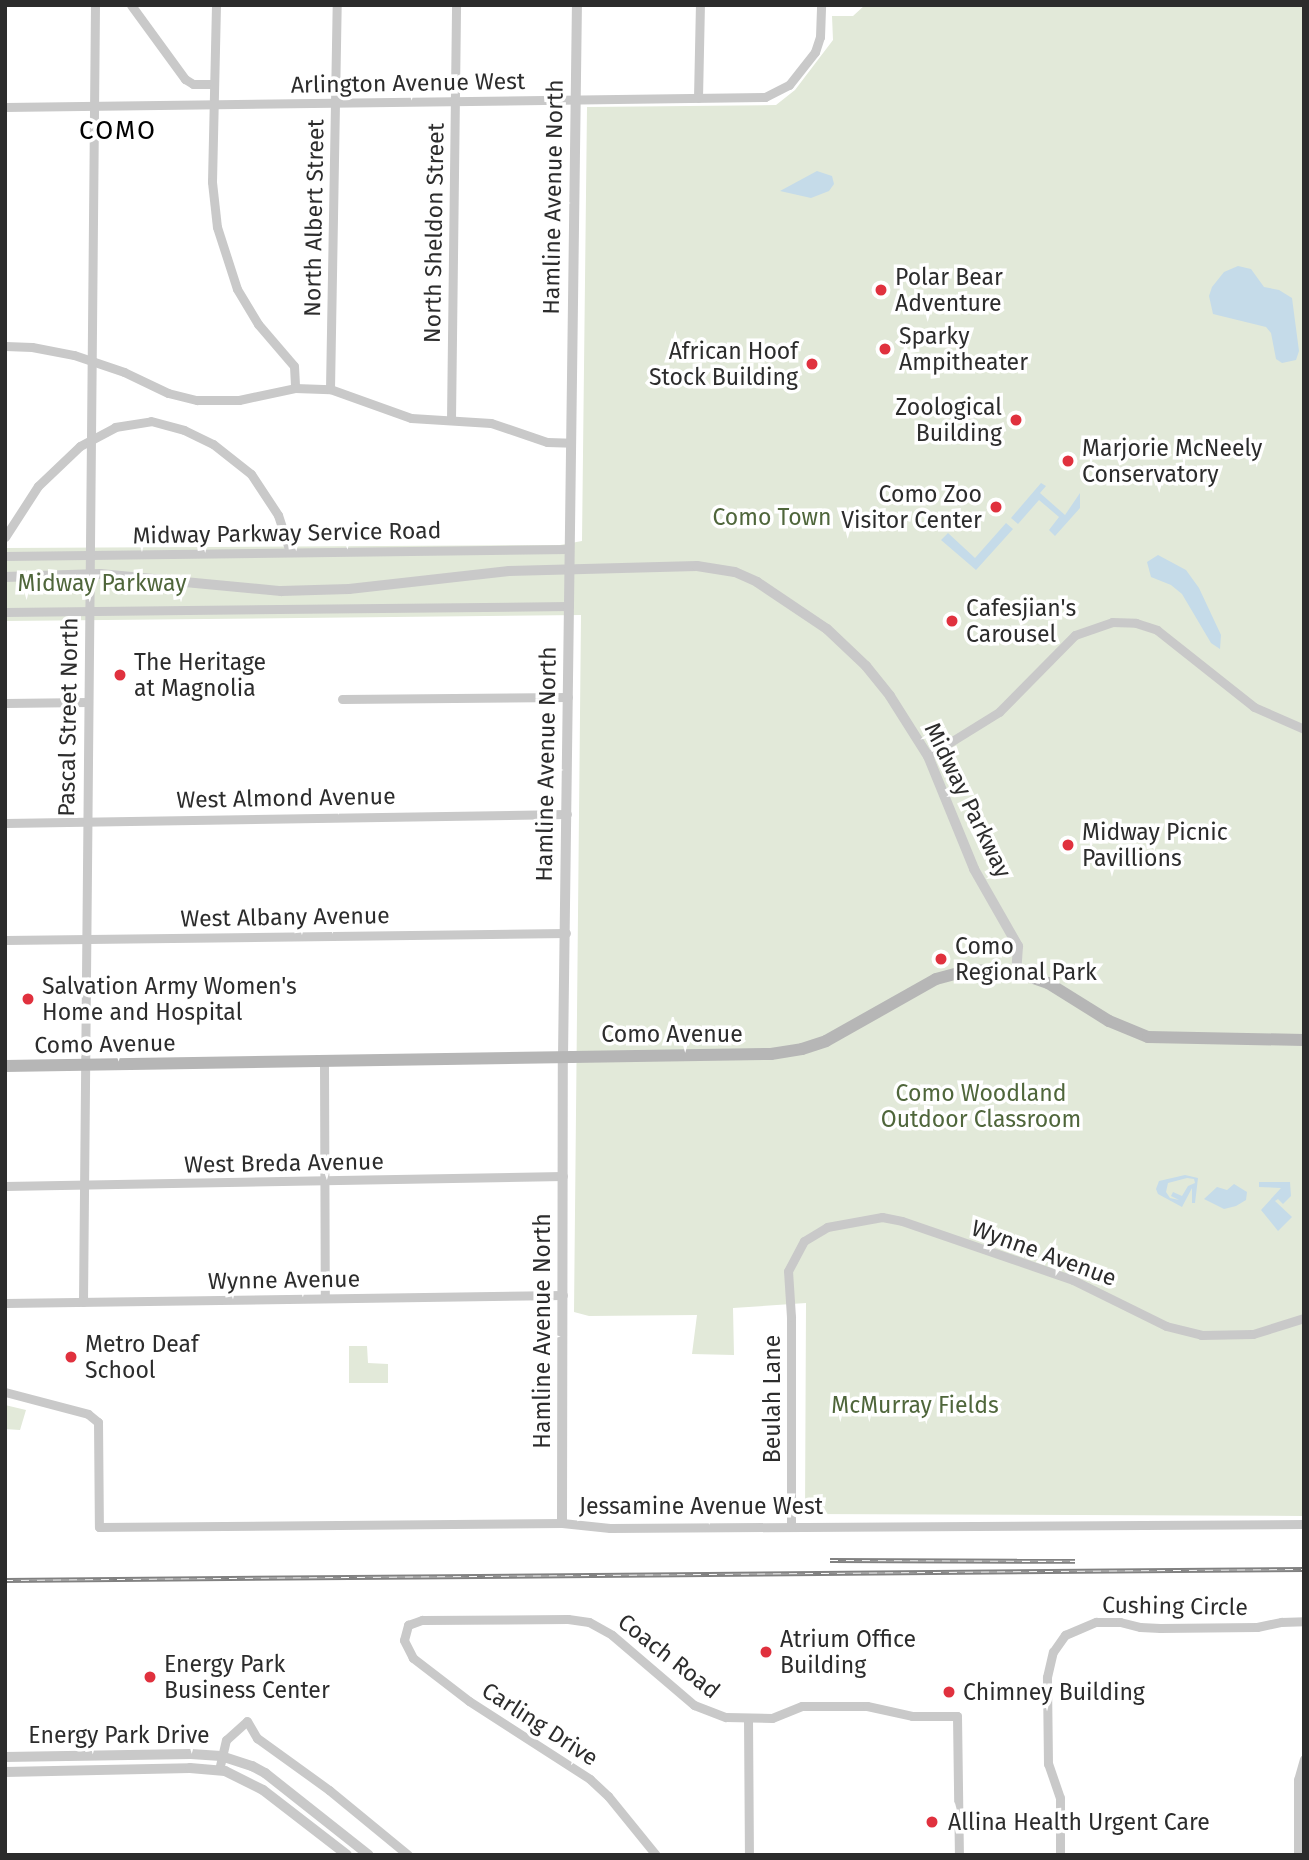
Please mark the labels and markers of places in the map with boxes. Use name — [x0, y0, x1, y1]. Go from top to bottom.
place label: Polar Bear Adventure — [895, 263, 1003, 317]
marker: Polar Bear Adventure — [873, 282, 889, 298]
place label: Sparky Ampitheater — [899, 322, 1028, 376]
place label: African Hoof Stock Building — [649, 337, 798, 391]
marker: Sparky Ampitheater — [877, 341, 893, 357]
marker: African Hoof Stock Building — [804, 356, 820, 372]
place label: Zoological Building — [895, 393, 1002, 447]
marker: Zoological Building — [1008, 412, 1024, 428]
place label: Marjorie McNeely Conservatory — [1082, 434, 1262, 488]
marker: Marjorie McNeely Conservatory — [1060, 453, 1076, 469]
place label: Como Zoo Visitor Center — [841, 480, 982, 534]
marker: Como Zoo Visitor Center — [988, 499, 1004, 515]
place label: Cafesjian's Carousel — [966, 594, 1076, 648]
marker: Cafesjian's Carousel — [944, 613, 960, 629]
place label: The Heritage at Magnolia — [134, 648, 266, 702]
marker: The Heritage at Magnolia — [112, 667, 128, 683]
place label: Midway Picnic Pavillions — [1082, 818, 1228, 872]
marker: Midway Picnic Pavillions — [1060, 837, 1076, 853]
place label: Como Regional Park — [955, 932, 1097, 986]
marker: Como Regional Park — [933, 951, 949, 967]
place label: Salvation Army Women's Home and Hospital — [42, 972, 297, 1026]
marker: Salvation Army Women's Home and Hospital — [20, 991, 36, 1007]
place label: Metro Deaf School — [85, 1330, 199, 1384]
marker: Metro Deaf School — [63, 1349, 79, 1365]
place label: Atrium Office Building — [780, 1625, 916, 1679]
marker: Atrium Office Building — [758, 1644, 774, 1660]
place label: Energy Park Business Center — [164, 1650, 330, 1704]
marker: Energy Park Business Center — [142, 1669, 158, 1685]
place label: Chimney Building — [963, 1678, 1145, 1706]
marker: Chimney Building — [941, 1684, 957, 1700]
place label: Allina Health Urgent Care — [948, 1808, 1210, 1836]
marker: Allina Health Urgent Care — [922, 1812, 942, 1832]

